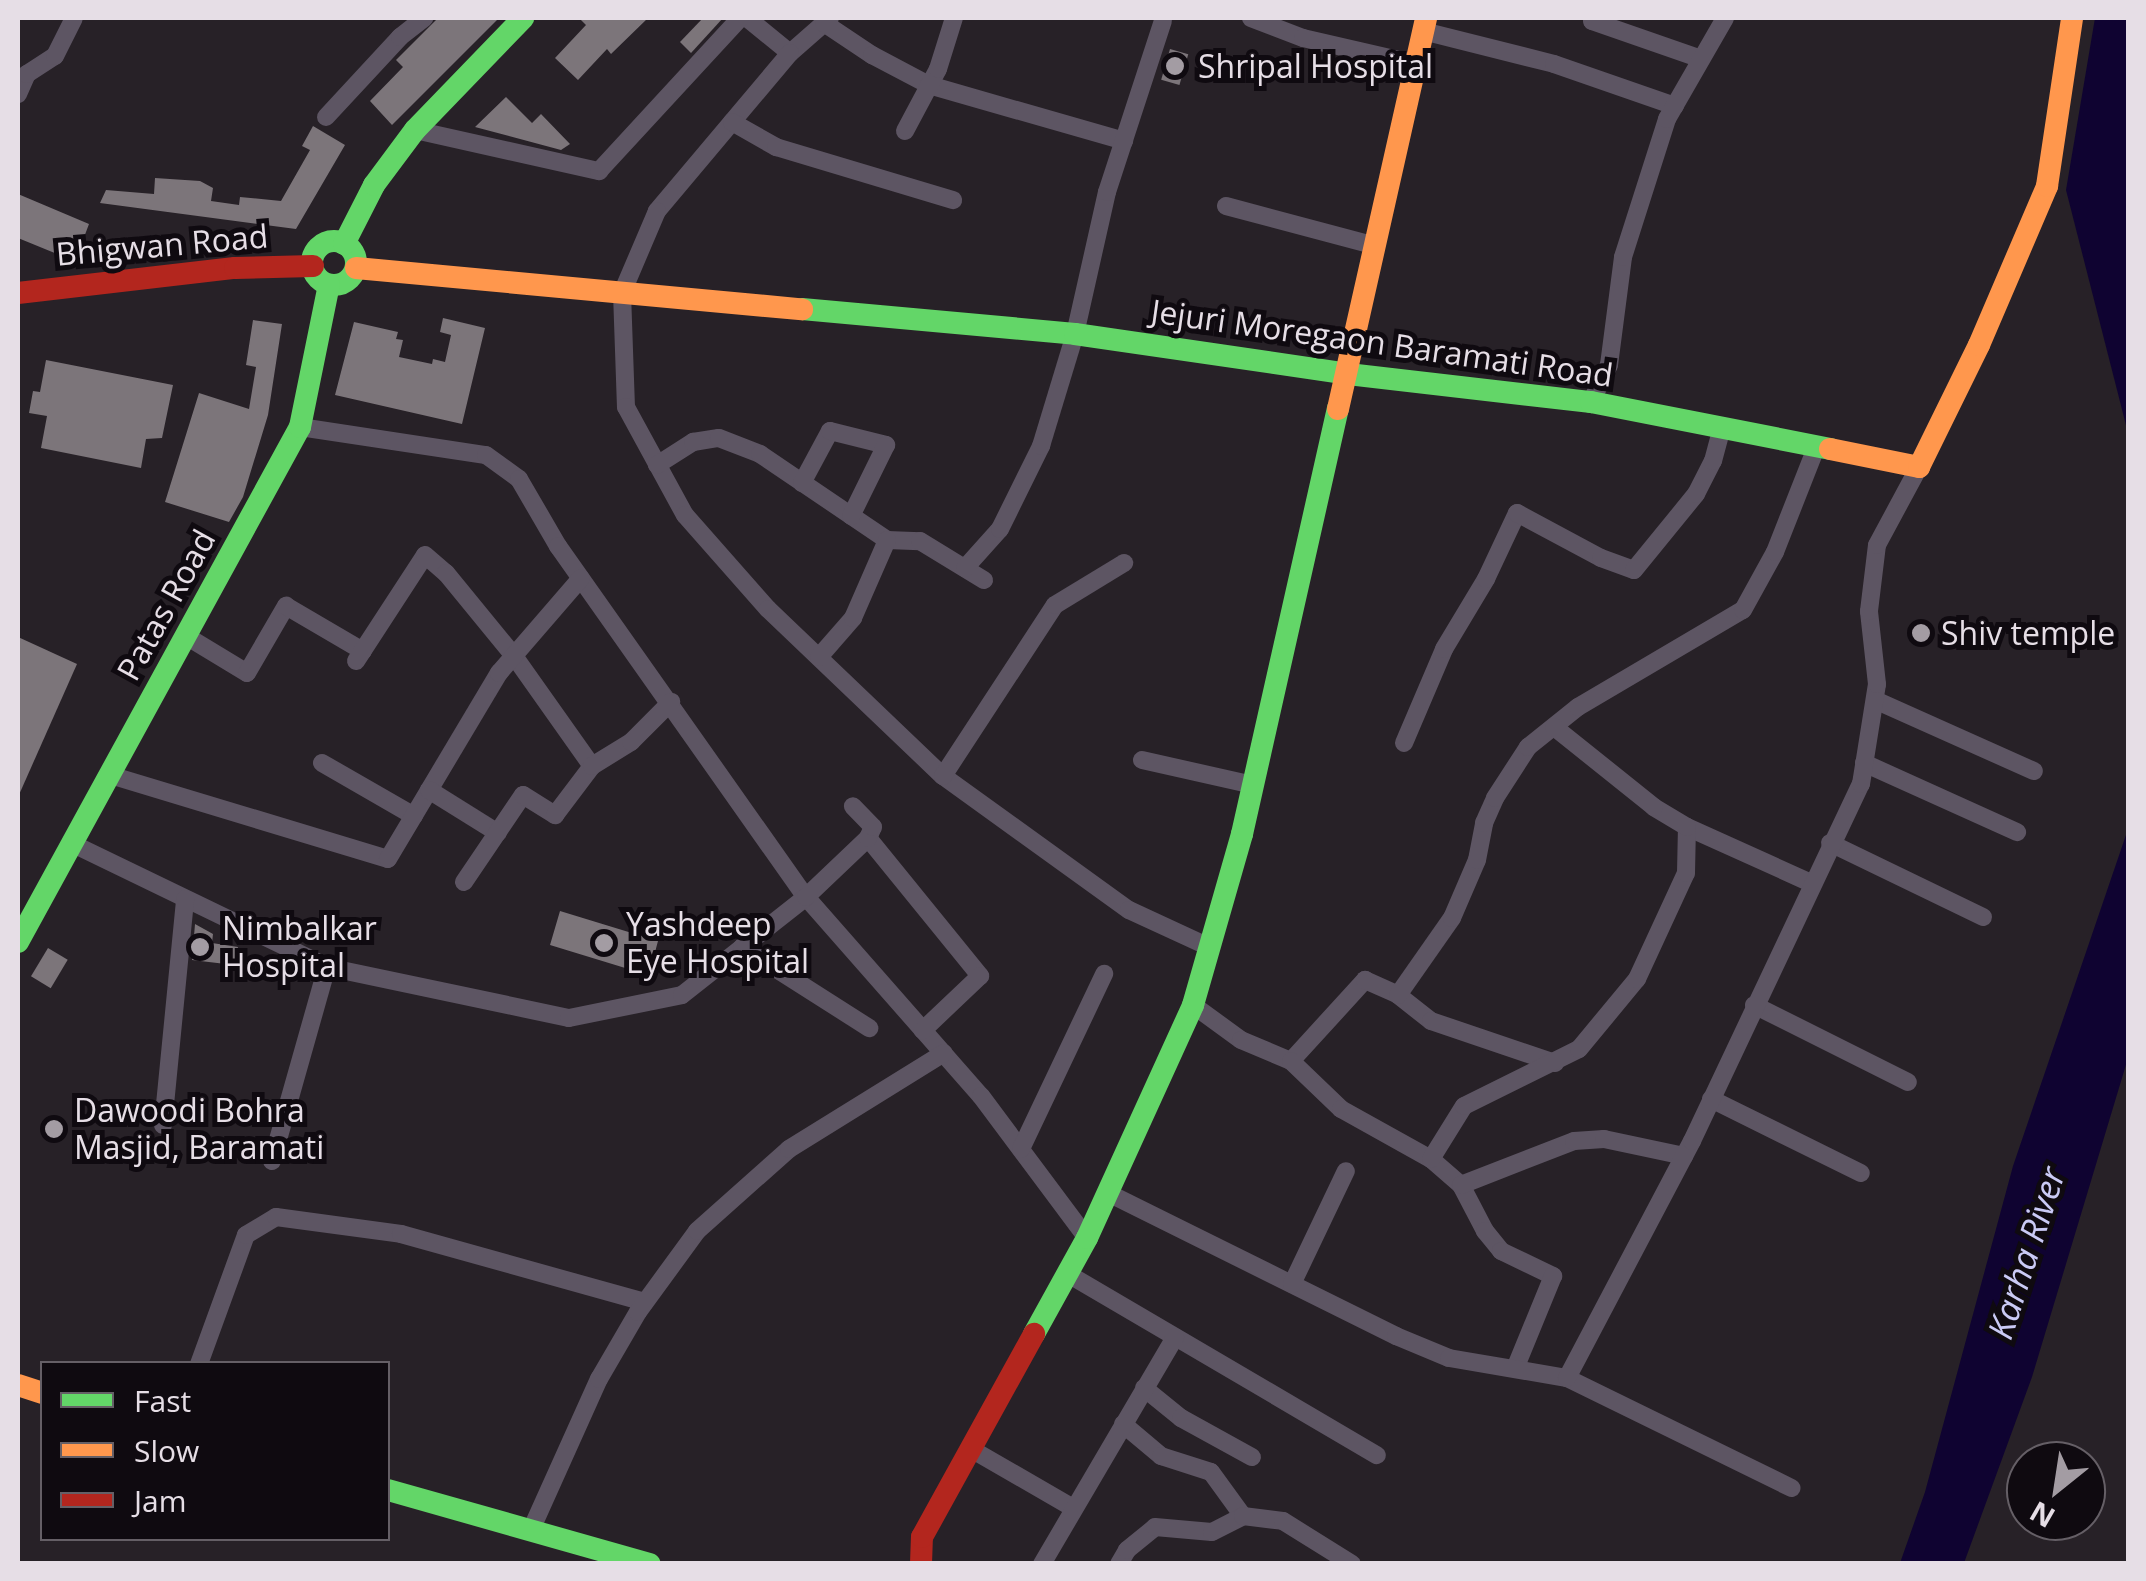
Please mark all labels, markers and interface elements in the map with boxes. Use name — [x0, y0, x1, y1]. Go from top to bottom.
place label: Shripal Hospital — [1198, 47, 1433, 85]
marker: Shripal Hospital — [1162, 53, 1188, 79]
street label: Bhigwan Road — [54, 217, 270, 273]
street label: Jejuri Moregaon Baramati Road — [1149, 292, 1615, 394]
street label: Patas Road — [109, 523, 223, 687]
place label: Shiv temple — [1941, 614, 2115, 652]
marker: Shiv temple — [1910, 622, 1932, 644]
place label: Yashdeep Eye Hospital — [626, 906, 809, 981]
place label: Nimbalkar Hospital — [222, 910, 377, 985]
marker: Yashdeep Eye Hospital — [591, 930, 617, 956]
marker: Nimbalkar Hospital — [187, 934, 213, 960]
place label: Dawoodi Bohra Masjid, Baramati — [74, 1092, 324, 1167]
marker: Dawoodi Bohra Masjid, Baramati — [43, 1118, 65, 1140]
water label: Karha River — [1978, 1162, 2074, 1344]
legend — [40, 1361, 390, 1541]
text: Fast — [134, 1380, 191, 1421]
text: Slow — [134, 1430, 199, 1471]
north arrow — [2006, 1441, 2106, 1541]
text: Jam — [134, 1480, 187, 1521]
text: N — [2023, 1493, 2061, 1537]

